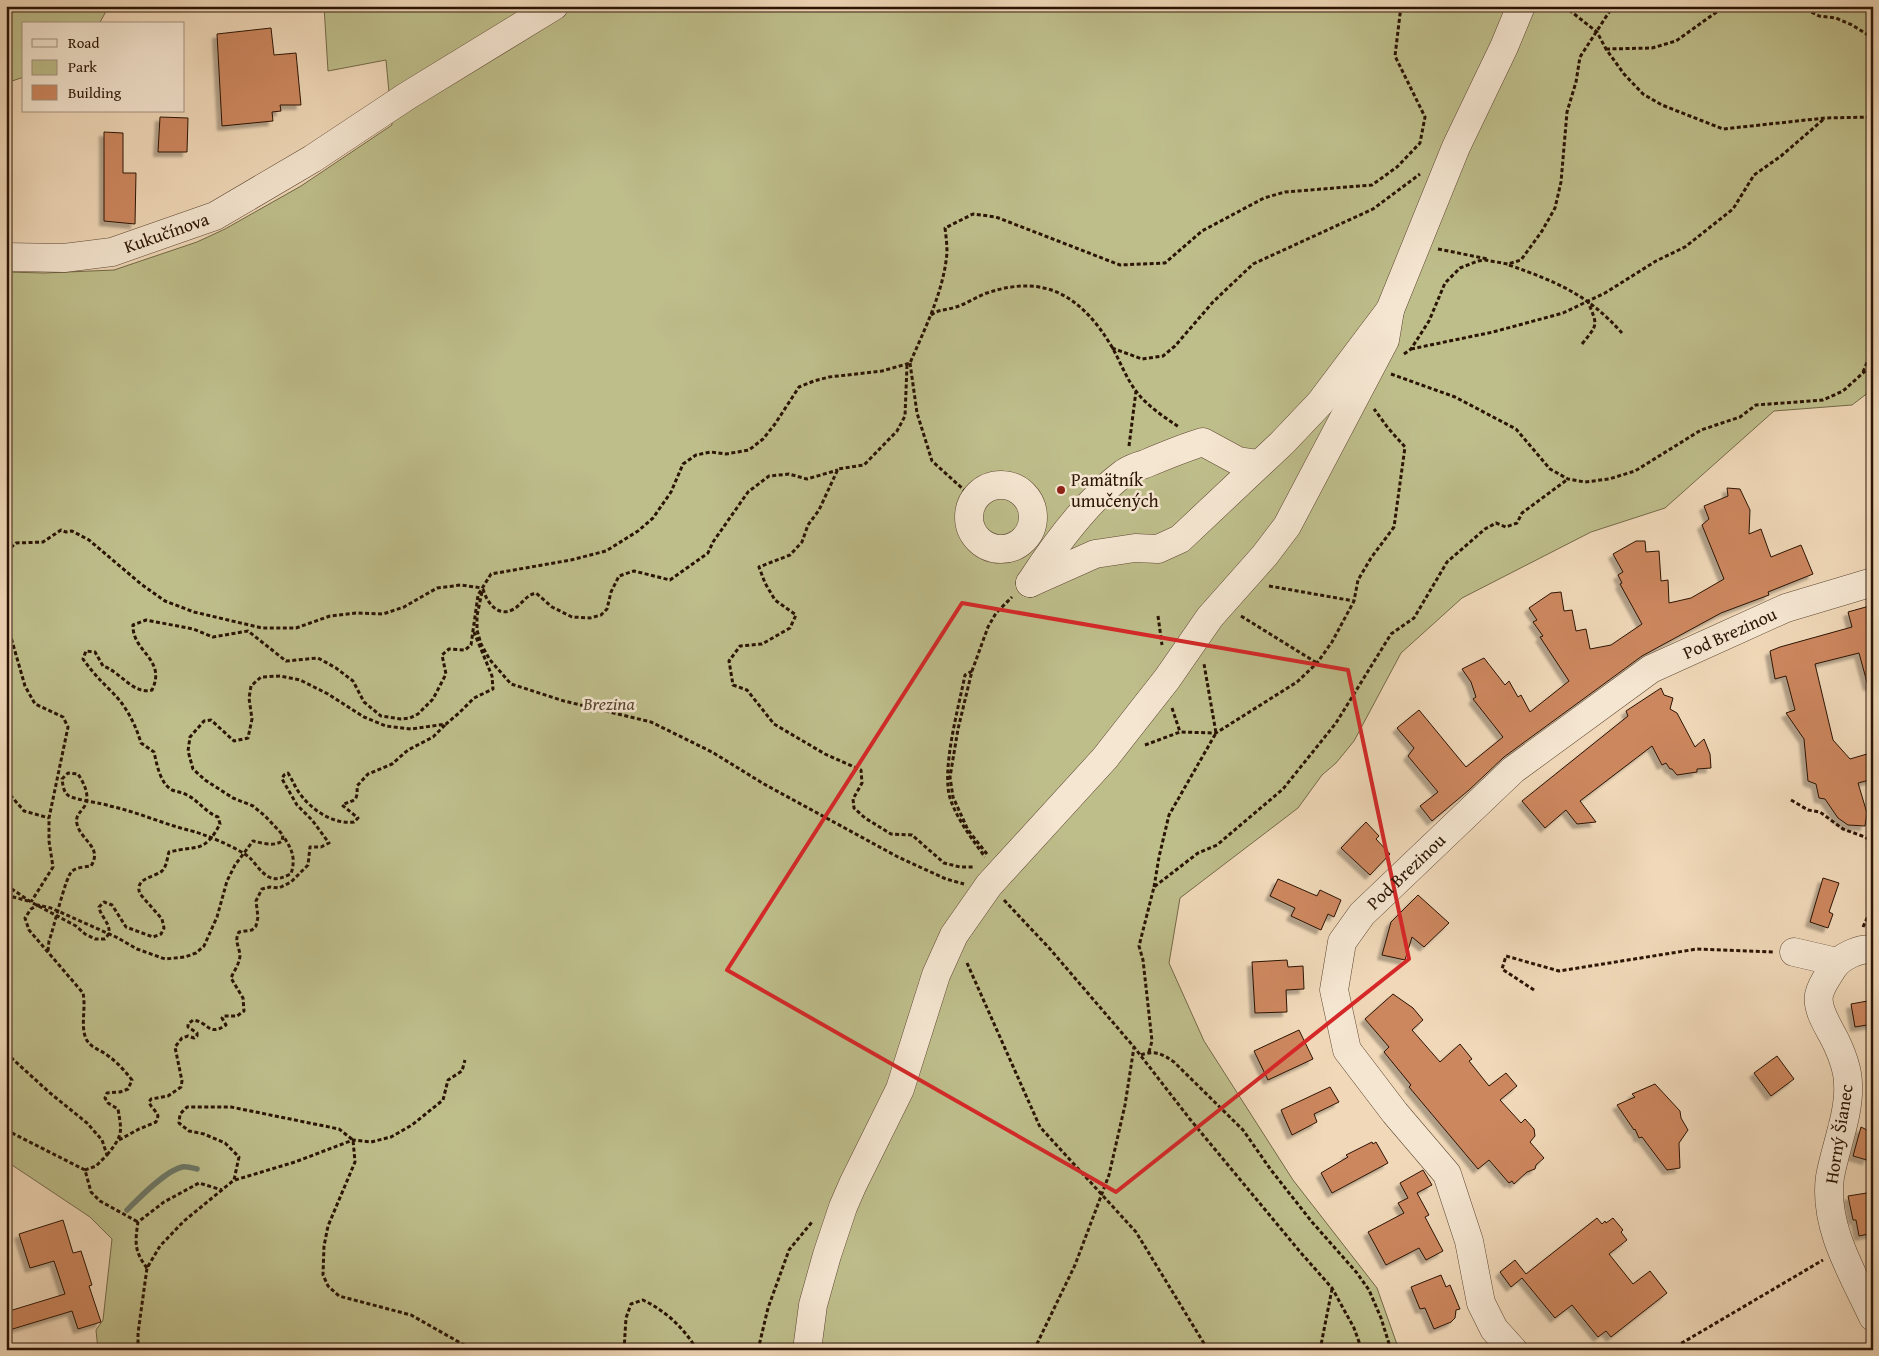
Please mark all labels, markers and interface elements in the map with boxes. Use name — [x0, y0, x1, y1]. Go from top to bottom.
legend — [22, 22, 185, 112]
text: Road — [68, 32, 99, 53]
text: Park — [68, 56, 97, 77]
text: Building — [68, 82, 122, 103]
street label: Kukučínova — [120, 205, 213, 260]
place label: Pamätník umučených — [1071, 466, 1159, 514]
marker: Pamätník umučených — [1055, 484, 1067, 496]
street label: Pod Brezinou — [1678, 600, 1781, 666]
park label: Brezina — [582, 690, 635, 717]
street label: Pod Brezinou — [1360, 827, 1452, 916]
street label: Horný Šianec — [1817, 1082, 1860, 1186]

